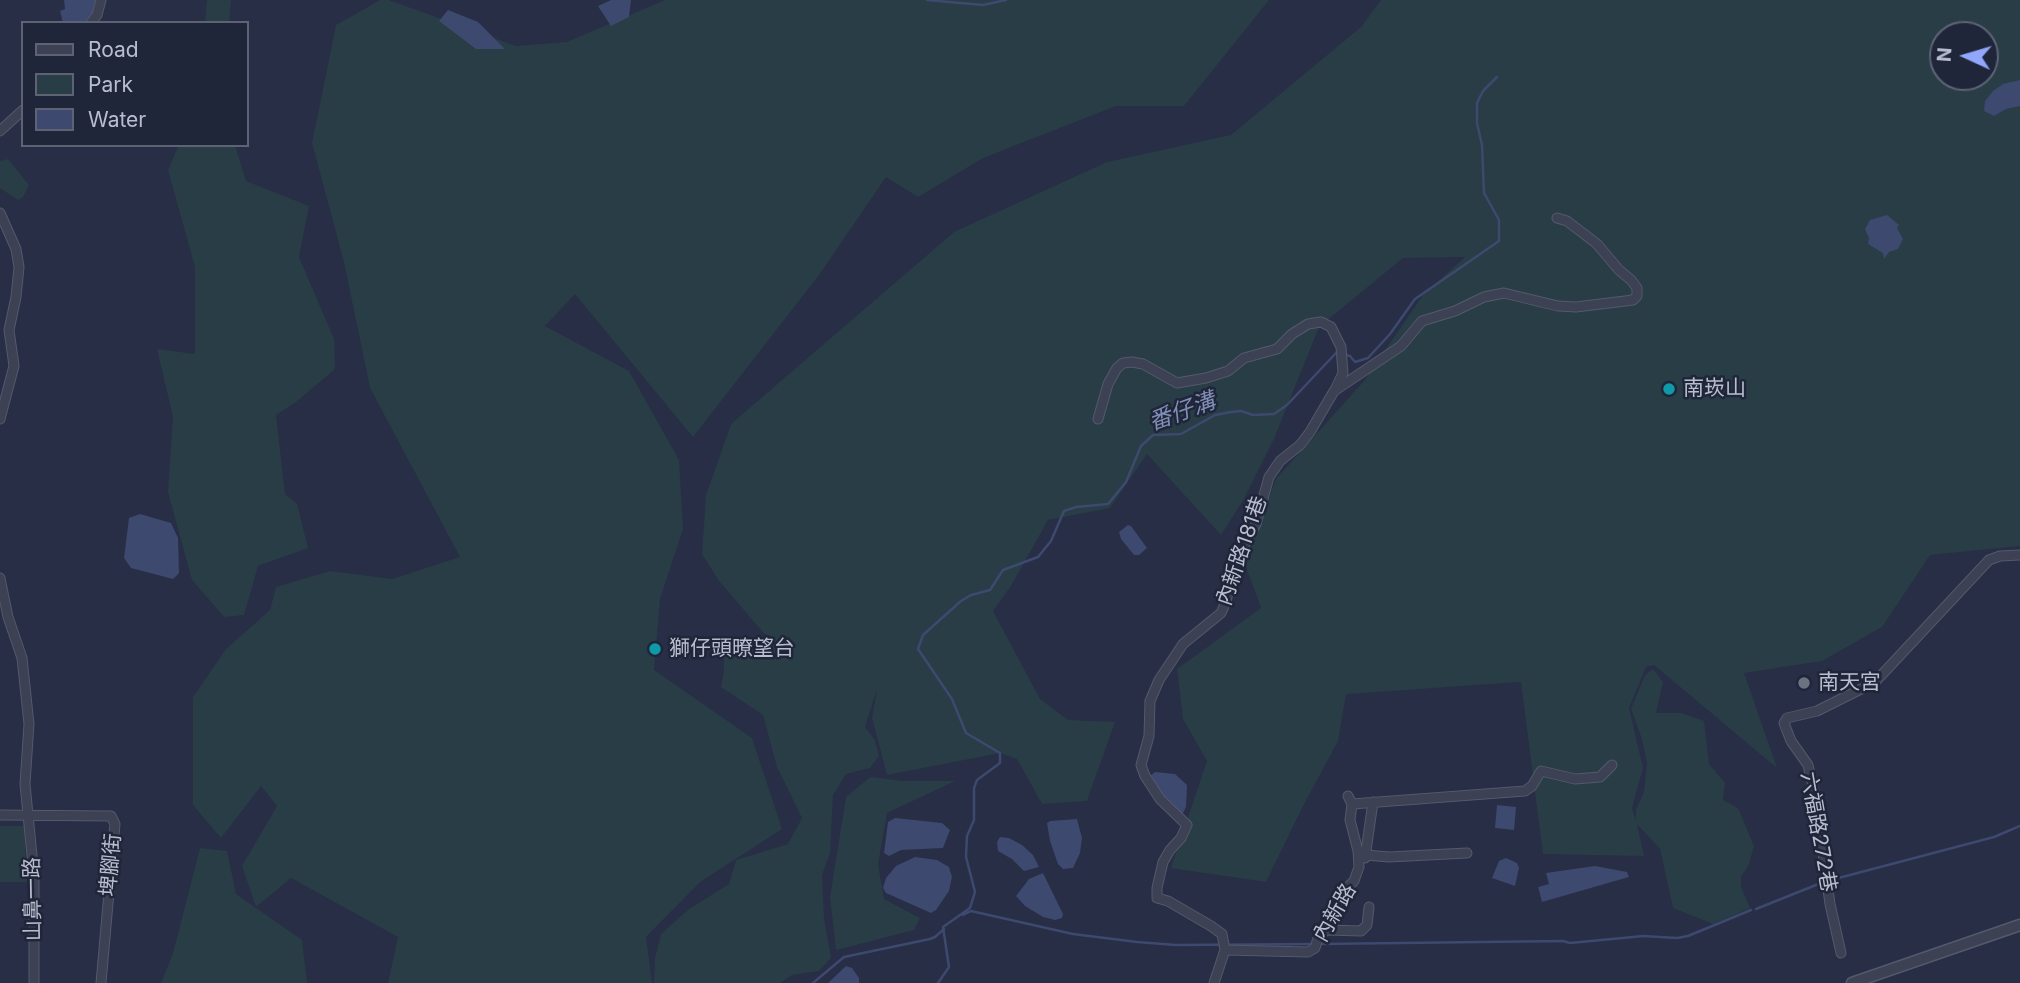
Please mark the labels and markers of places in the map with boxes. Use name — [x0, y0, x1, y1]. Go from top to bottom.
place label: 南崁山 — [1683, 376, 1746, 402]
marker: 南崁山 — [1661, 381, 1677, 397]
place label: 獅仔頭暸望台 — [669, 636, 795, 662]
marker: 獅仔頭暸望台 — [647, 641, 663, 657]
place label: 南天宮 — [1818, 670, 1881, 696]
marker: 南天宮 — [1796, 675, 1812, 691]

